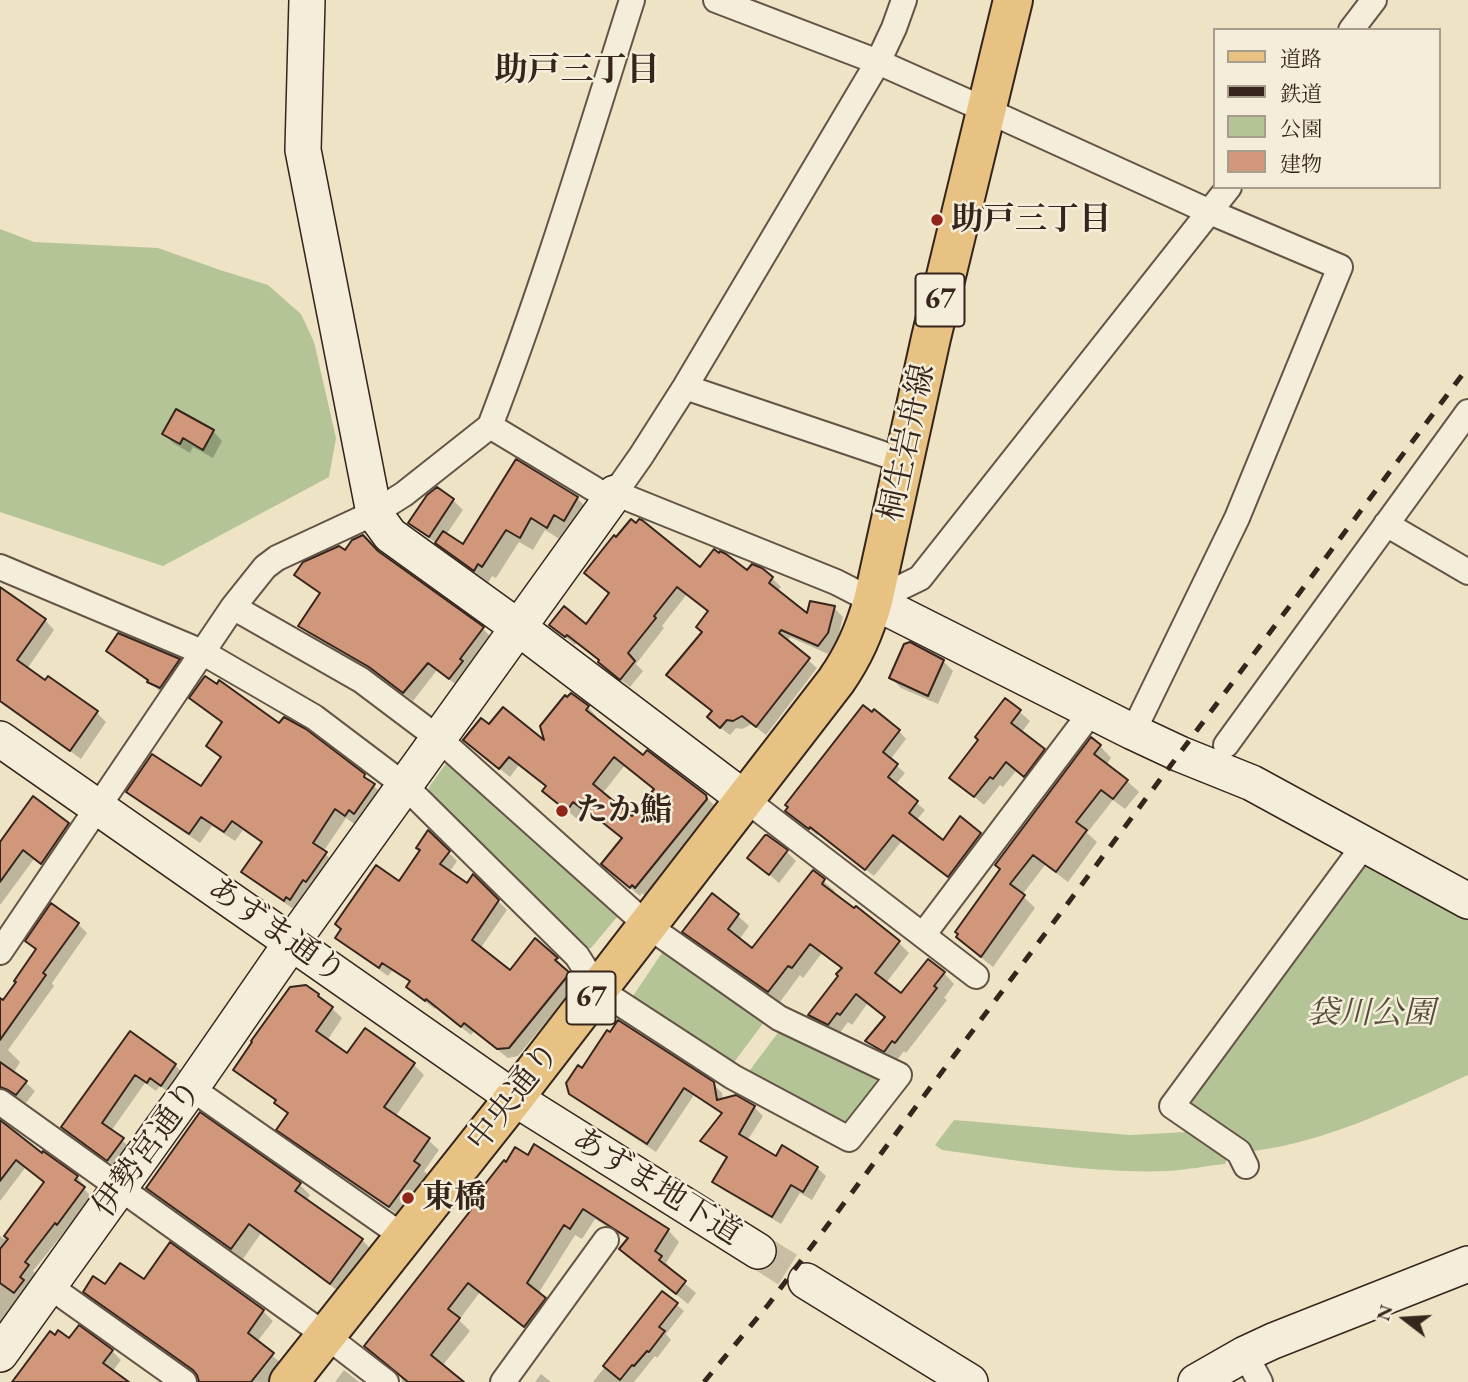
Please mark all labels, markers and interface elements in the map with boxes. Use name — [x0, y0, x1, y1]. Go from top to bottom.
legend — [1212, 28, 1440, 189]
text: 道路 — [1280, 45, 1322, 72]
district label: 助戸三丁目 — [495, 51, 659, 91]
text: 鉄道 — [1280, 80, 1322, 107]
text: 公園 — [1280, 115, 1322, 142]
text: 建物 — [1280, 150, 1322, 177]
place label: 助戸三丁目 — [951, 201, 1111, 239]
marker: 助戸三丁目 — [929, 212, 945, 228]
road number: 67 — [916, 274, 964, 326]
street label: 桐生岩舟線 — [873, 361, 943, 525]
place label: たか鮨 — [576, 792, 672, 830]
marker: たか鮨 — [554, 803, 570, 819]
street label: あずま通り — [199, 869, 353, 993]
road number: 67 — [566, 972, 616, 1024]
park label: 袋川公園 — [1307, 995, 1435, 1033]
street label: 中央通り — [459, 1035, 569, 1159]
street label: 伊勢宮通り — [85, 1073, 211, 1225]
street label: あずま地下道 — [564, 1120, 748, 1254]
place label: 東橋 — [422, 1179, 486, 1217]
marker: 東橋 — [400, 1190, 416, 1206]
north arrow — [1370, 1284, 1440, 1354]
text: N — [1370, 1302, 1399, 1324]

